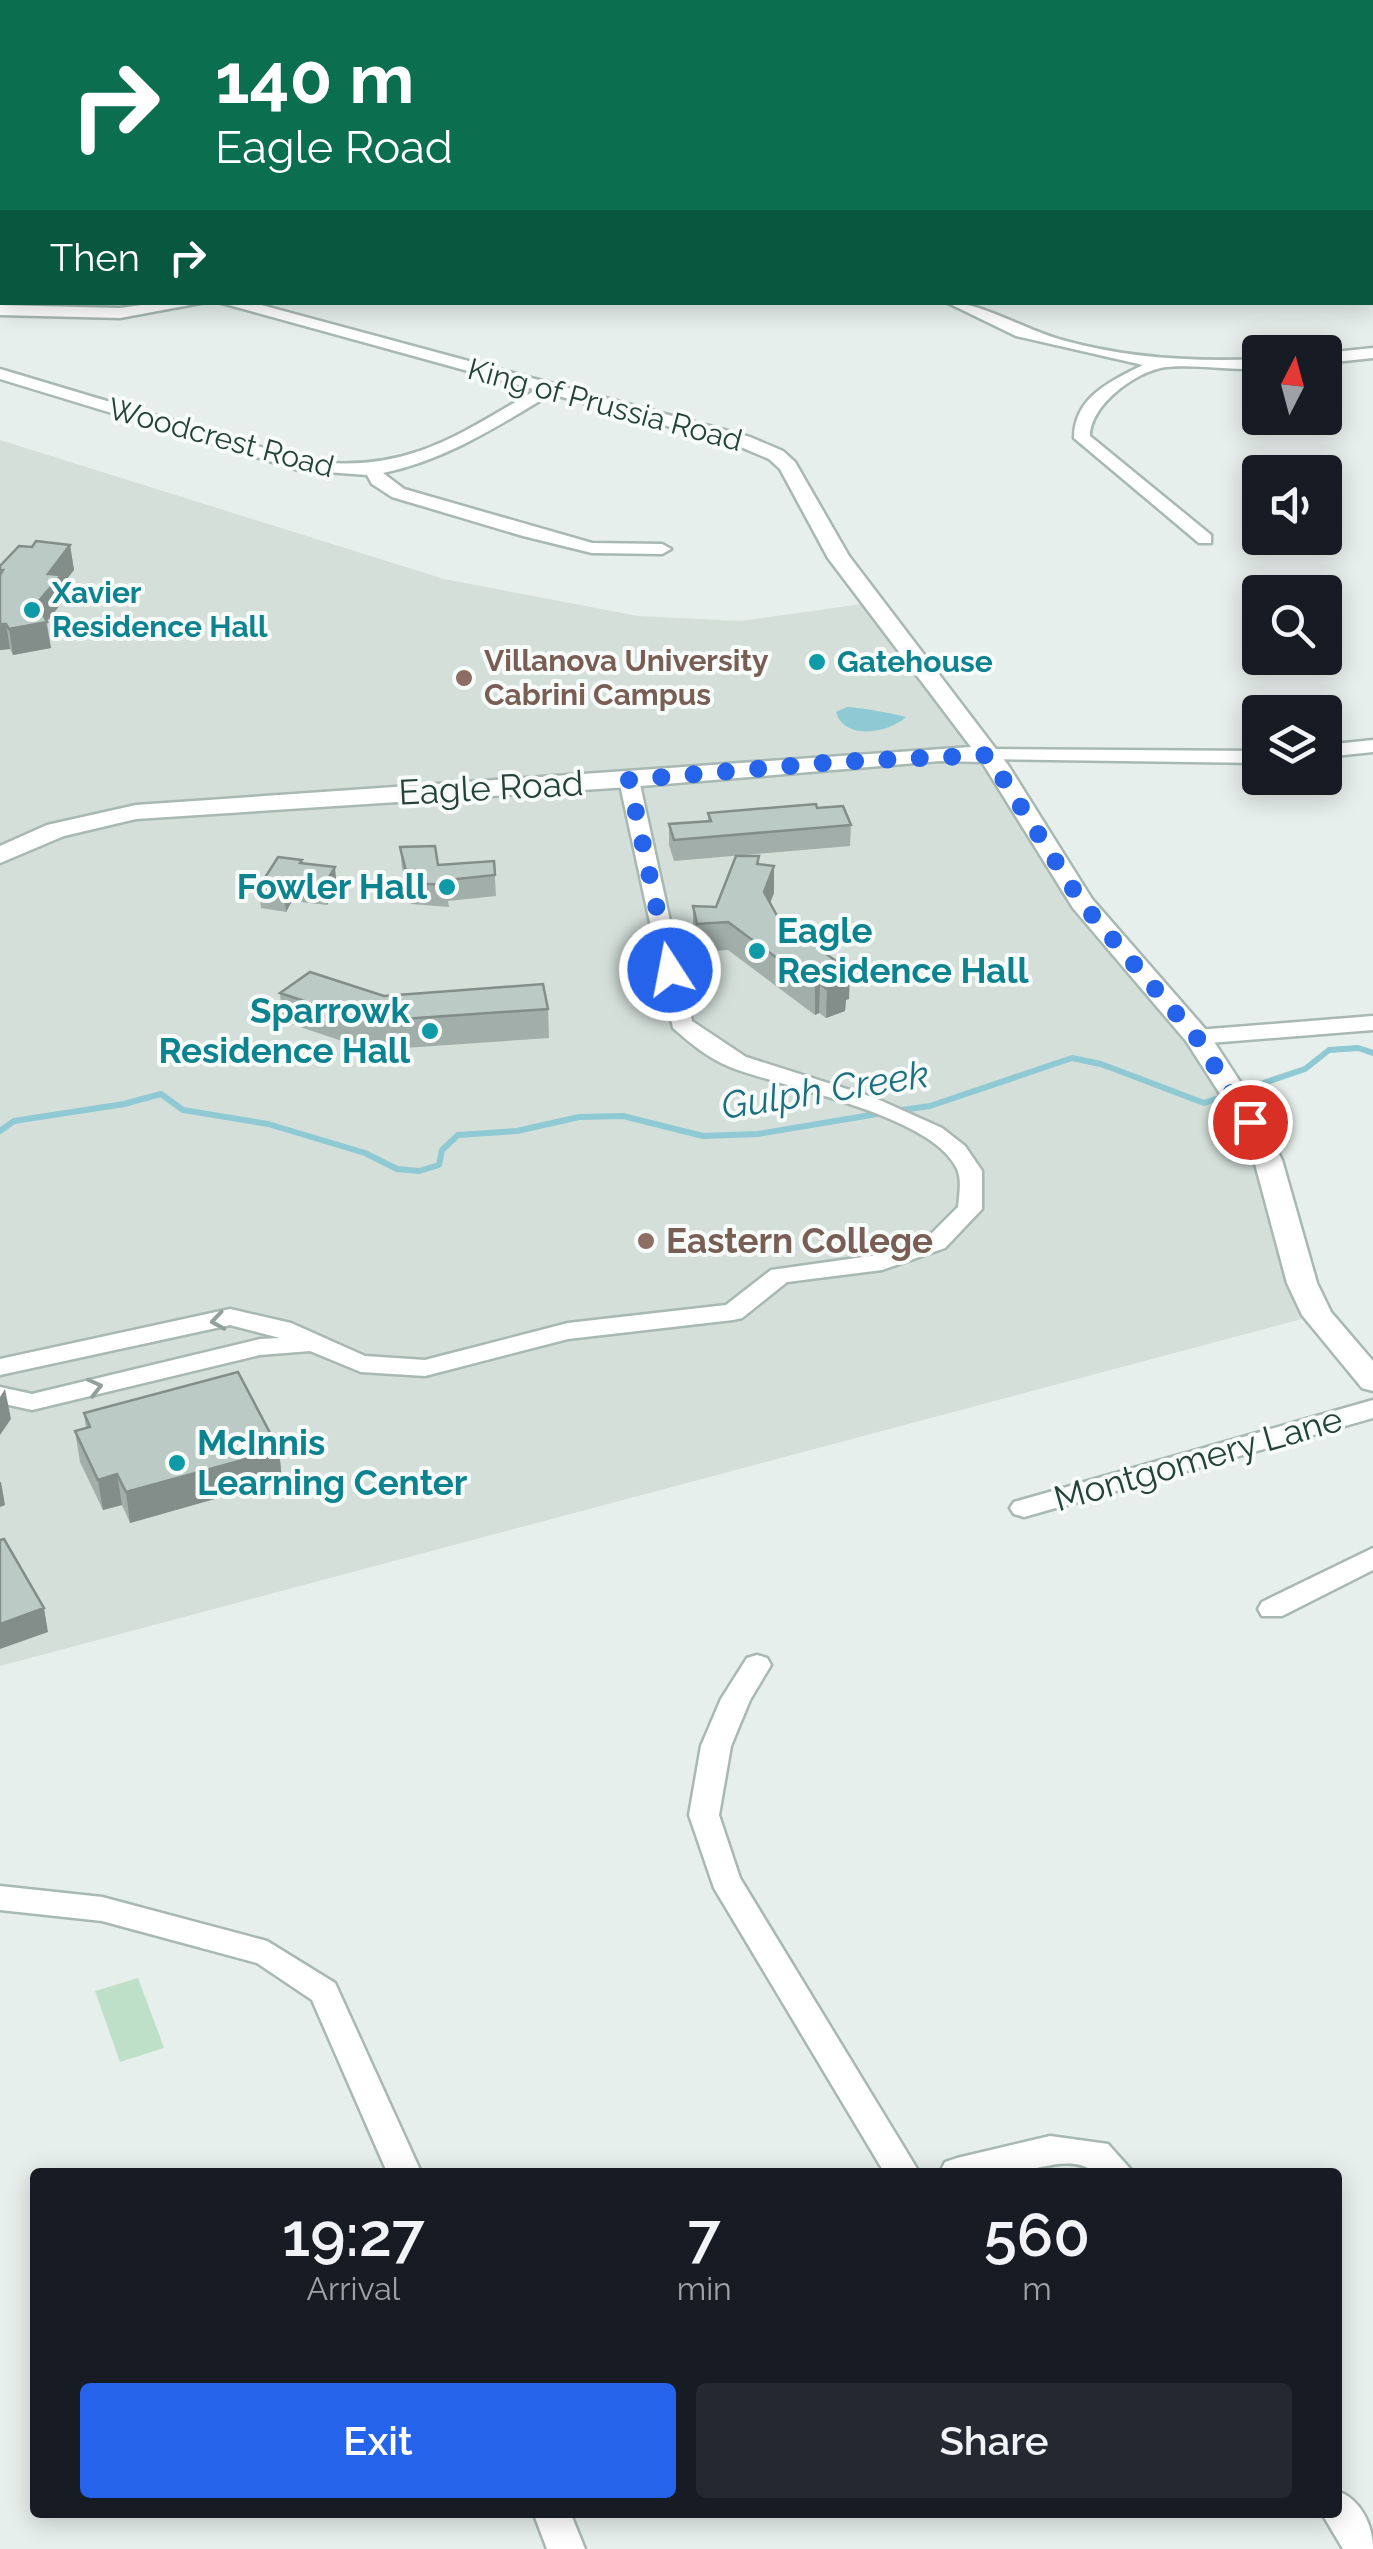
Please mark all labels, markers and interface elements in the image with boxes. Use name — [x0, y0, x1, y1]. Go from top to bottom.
text: 140 m — [215, 37, 415, 119]
icon: right — [50, 40, 180, 170]
text: Eagle Road — [215, 121, 453, 174]
icon: right — [160, 230, 215, 285]
text: Then — [50, 235, 140, 280]
north arrow — [1242, 335, 1342, 435]
map controls — [1242, 335, 1342, 795]
street label: King of Prussia Road — [464, 351, 746, 458]
street label: Woodcrest Road — [105, 391, 338, 484]
button: sound — [1242, 455, 1342, 555]
place label: Xavier Residence Hall — [51, 575, 268, 644]
button: search — [1242, 575, 1342, 675]
marker: Xavier Residence Hall — [21, 599, 43, 621]
place label: Villanova University Cabrini Campus — [484, 643, 769, 712]
place label: Gatehouse — [837, 644, 993, 679]
marker: Gatehouse — [806, 651, 828, 673]
marker: Villanova University Cabrini Campus — [453, 667, 475, 689]
button: layers — [1242, 695, 1342, 795]
street label: Eagle Road — [398, 762, 584, 813]
place label: Fowler Hall — [237, 866, 428, 907]
marker: Fowler Hall — [436, 876, 458, 898]
place label: Eagle Residence Hall — [777, 910, 1029, 991]
position arrow — [618, 918, 722, 1022]
marker: Eagle Residence Hall — [746, 940, 768, 962]
place label: Sparrowk Residence Hall — [158, 990, 411, 1071]
marker: Sparrowk Residence Hall — [419, 1020, 441, 1042]
water label: Gulph Creek — [718, 1051, 932, 1128]
pin — [1208, 1080, 1293, 1165]
icon: arrive — [1223, 1095, 1278, 1150]
place label: Eastern College — [666, 1220, 933, 1261]
marker: Eastern College — [635, 1230, 657, 1252]
one-way arrow — [210, 1310, 227, 1331]
one-way arrow — [86, 1378, 103, 1399]
street label: Montgomery Lane — [1049, 1398, 1347, 1519]
place label: McInnis Learning Center — [197, 1422, 468, 1503]
marker: McInnis Learning Center — [166, 1452, 188, 1474]
text: 19:27 — [282, 2200, 425, 2270]
text: 7 — [688, 2200, 721, 2270]
text: 560 — [984, 2200, 1090, 2270]
text: Arrival — [306, 2270, 400, 2307]
text: min — [677, 2270, 732, 2307]
text: m — [1022, 2270, 1052, 2307]
button: Exit — [80, 2383, 676, 2498]
button: Share — [696, 2383, 1292, 2498]

